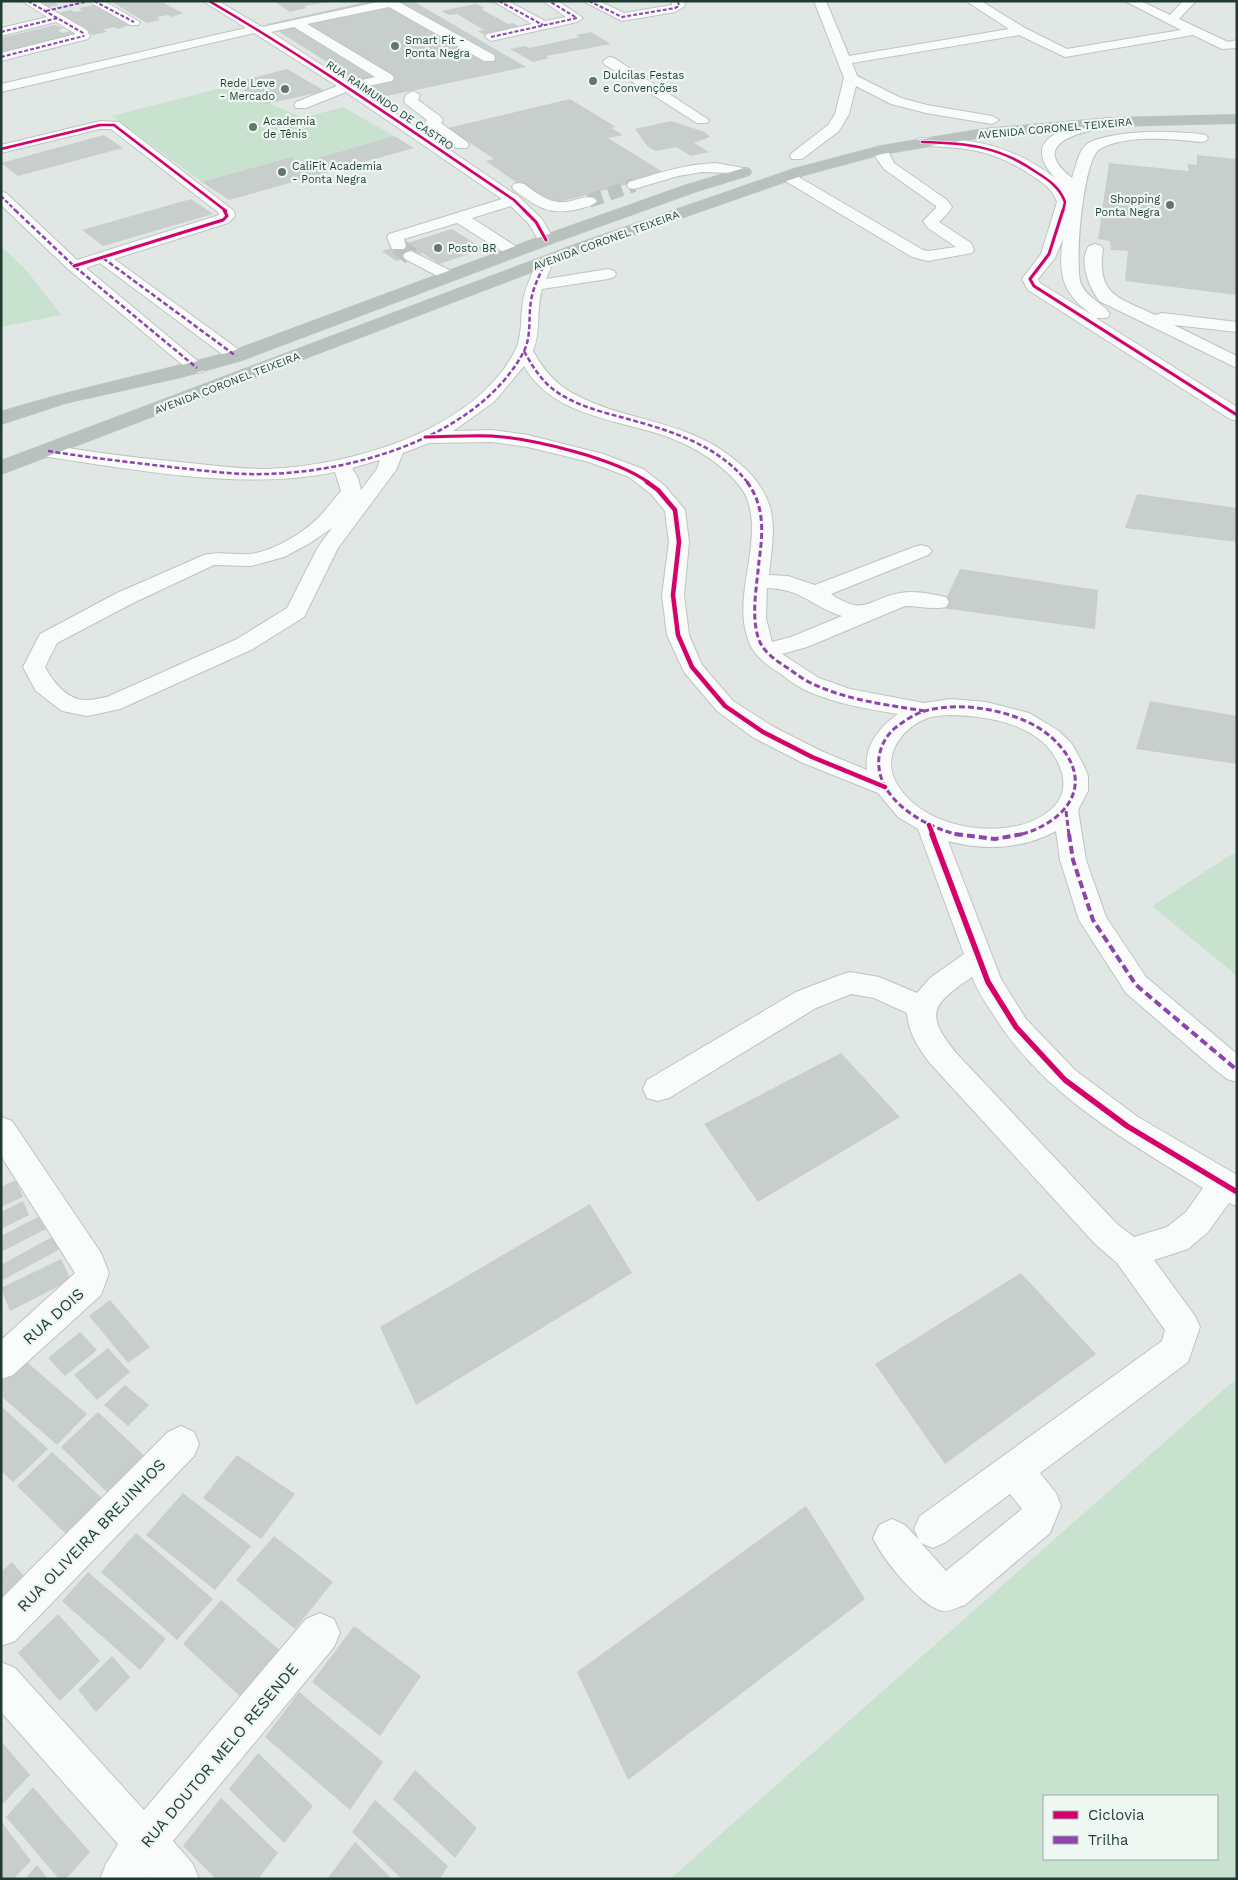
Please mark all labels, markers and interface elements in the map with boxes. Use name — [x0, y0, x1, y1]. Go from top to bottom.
place label: Smart Fit - Ponta Negra — [405, 34, 470, 60]
marker: Smart Fit - Ponta Negra — [389, 40, 401, 52]
street label: RUA RAIMUNDO DE CASTRO — [324, 58, 456, 153]
place label: Dulcilas Festas e Convenções — [603, 69, 684, 95]
marker: Dulcilas Festas e Convenções — [587, 75, 599, 87]
place label: Rede Leve - Mercado — [220, 77, 275, 103]
marker: Rede Leve - Mercado — [279, 83, 291, 95]
place label: Academia de Tênis — [263, 115, 315, 141]
street label: AVENIDA CORONEL TEIXEIRA — [977, 115, 1133, 142]
marker: Academia de Tênis — [247, 121, 259, 133]
place label: CaliFit Academia - Ponta Negra — [292, 160, 382, 186]
marker: CaliFit Academia - Ponta Negra — [276, 166, 288, 178]
place label: Shopping Ponta Negra — [1095, 193, 1160, 219]
marker: Shopping Ponta Negra — [1164, 199, 1176, 211]
street label: AVENIDA CORONEL TEIXEIRA — [531, 208, 681, 273]
marker: Posto BR — [432, 242, 444, 254]
place label: Posto BR — [448, 242, 496, 255]
street label: AVENIDA CORONEL TEIXEIRA — [153, 350, 302, 417]
street label: RUA DOIS — [19, 1284, 88, 1349]
street label: RUA OLIVEIRA BREJINHOS — [13, 1455, 169, 1616]
street label: RUA DOUTOR MELO RESENDE — [137, 1659, 302, 1851]
legend — [1043, 1795, 1218, 1860]
text: Ciclovia — [1088, 1806, 1145, 1824]
text: Trilha — [1088, 1831, 1129, 1849]

